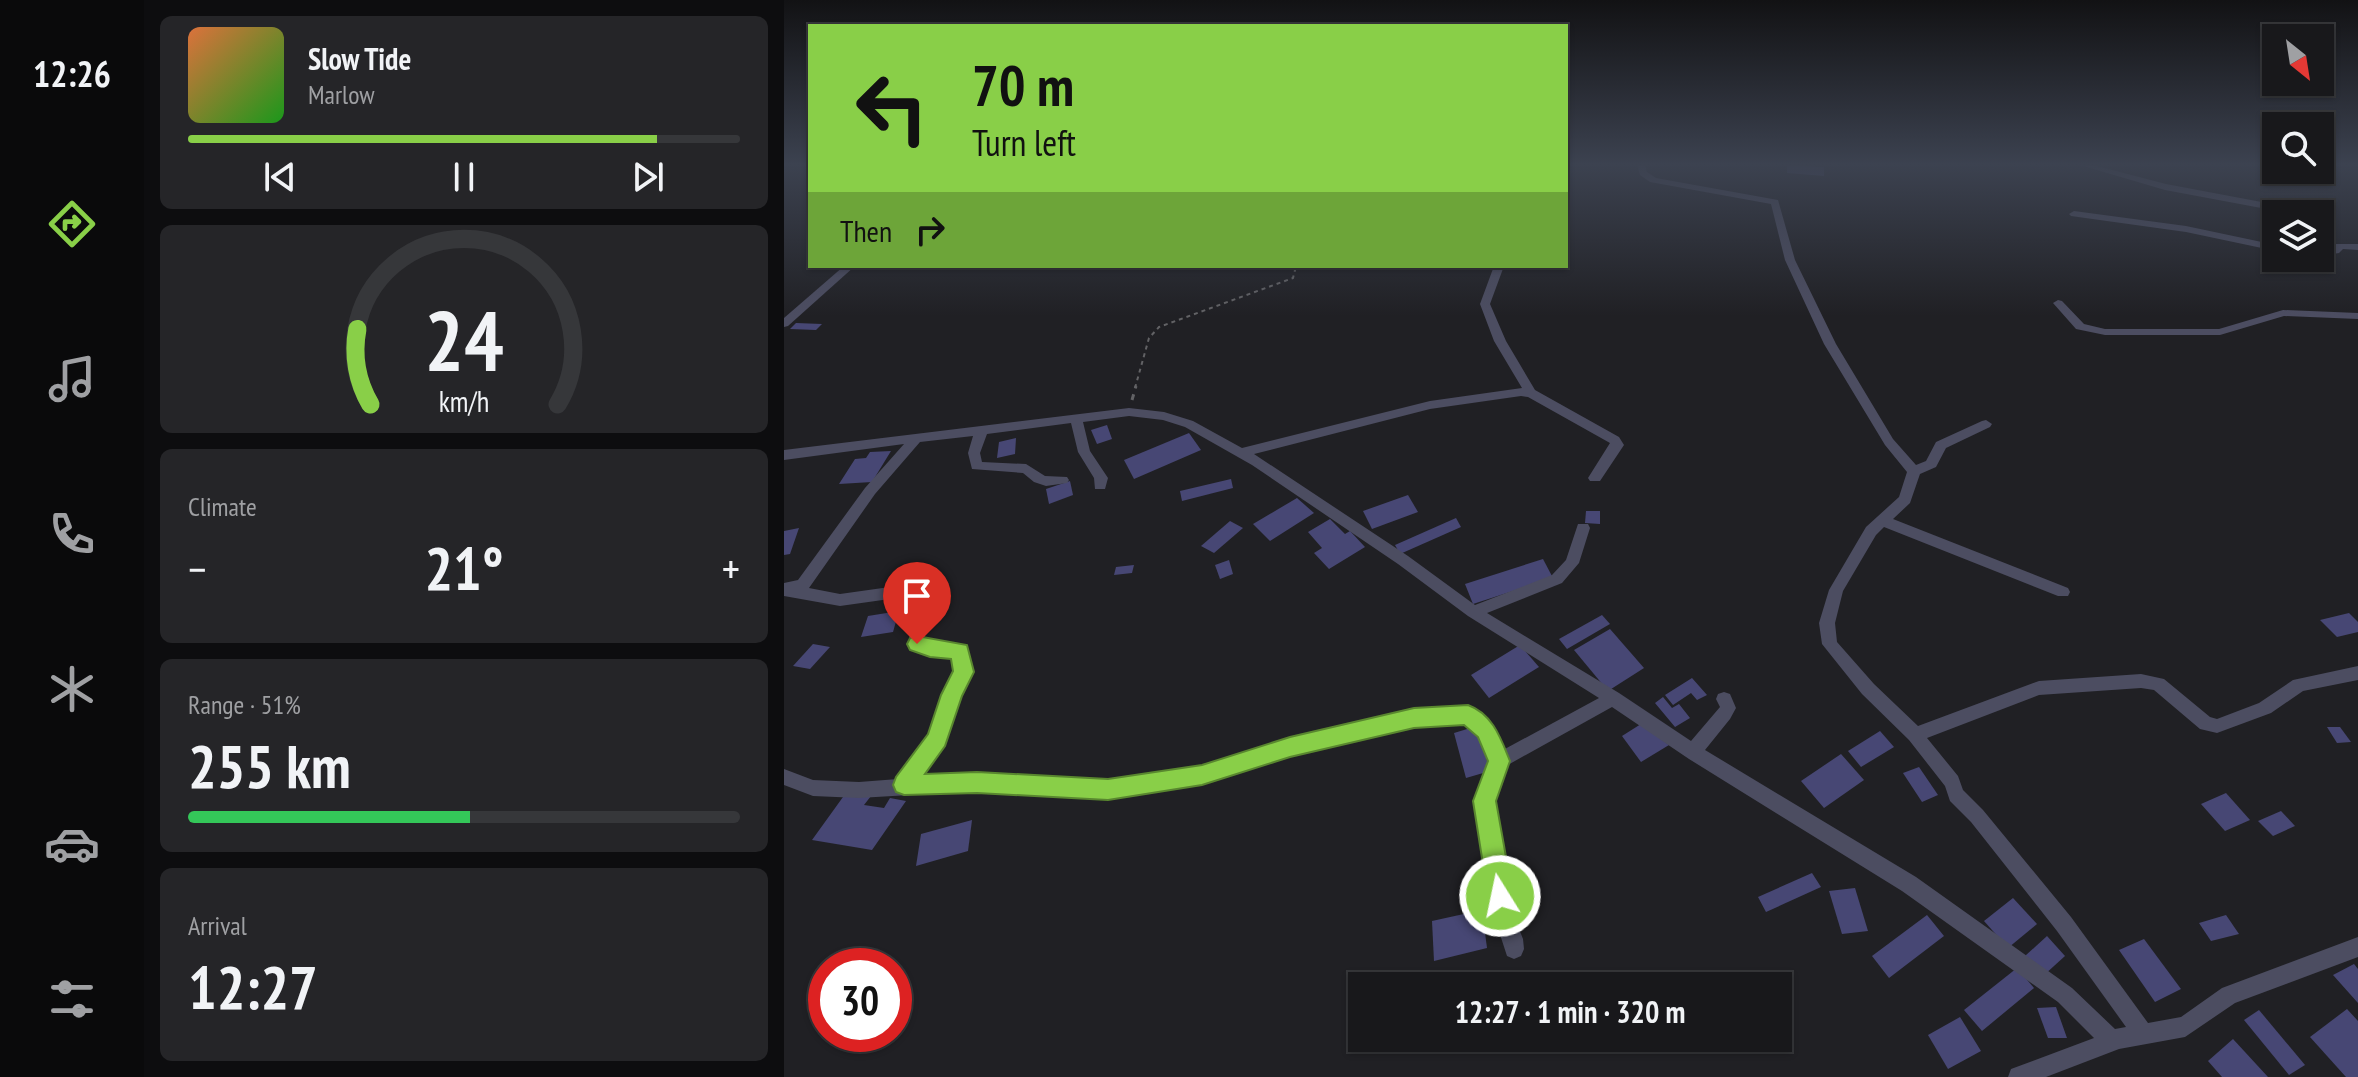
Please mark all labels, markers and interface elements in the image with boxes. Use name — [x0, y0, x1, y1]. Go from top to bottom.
north arrow — [2262, 24, 2334, 96]
map controls — [2262, 24, 2334, 272]
text: Slow Tide — [308, 39, 411, 78]
text: 70 m — [972, 49, 1074, 121]
text: 12:26 — [33, 50, 111, 97]
icon: left — [840, 56, 944, 160]
text: Marlow — [308, 78, 374, 111]
button: search — [2262, 112, 2334, 184]
text: Turn left — [972, 119, 1076, 166]
icon: previous — [258, 155, 302, 199]
icon: pause — [442, 155, 486, 199]
icon: next — [626, 155, 670, 199]
icon: directions — [44, 196, 100, 252]
button: layers — [2262, 200, 2334, 272]
icon: right — [908, 208, 952, 252]
text: Then — [840, 211, 892, 250]
text: 24 — [424, 286, 504, 394]
icon: music — [44, 351, 100, 407]
text: km/h — [439, 383, 489, 420]
text: Climate — [188, 490, 257, 523]
icon: phone — [44, 506, 100, 562]
text: 21° — [424, 529, 504, 607]
text: − — [188, 540, 206, 597]
text: + — [722, 540, 740, 597]
pin — [883, 562, 951, 644]
icon: arrive — [895, 574, 939, 618]
icon: climate — [44, 661, 100, 717]
text: Range · 51% — [188, 688, 301, 721]
text: 255 km — [188, 727, 351, 805]
icon: car — [44, 816, 100, 872]
position arrow — [1458, 854, 1542, 938]
text: Arrival — [188, 909, 247, 942]
text: 12:27 — [188, 948, 318, 1026]
speed limit sign: 30 — [808, 948, 912, 1052]
icon: filters — [44, 971, 100, 1027]
text: 12:27 · 1 min · 320 m — [1455, 992, 1685, 1031]

